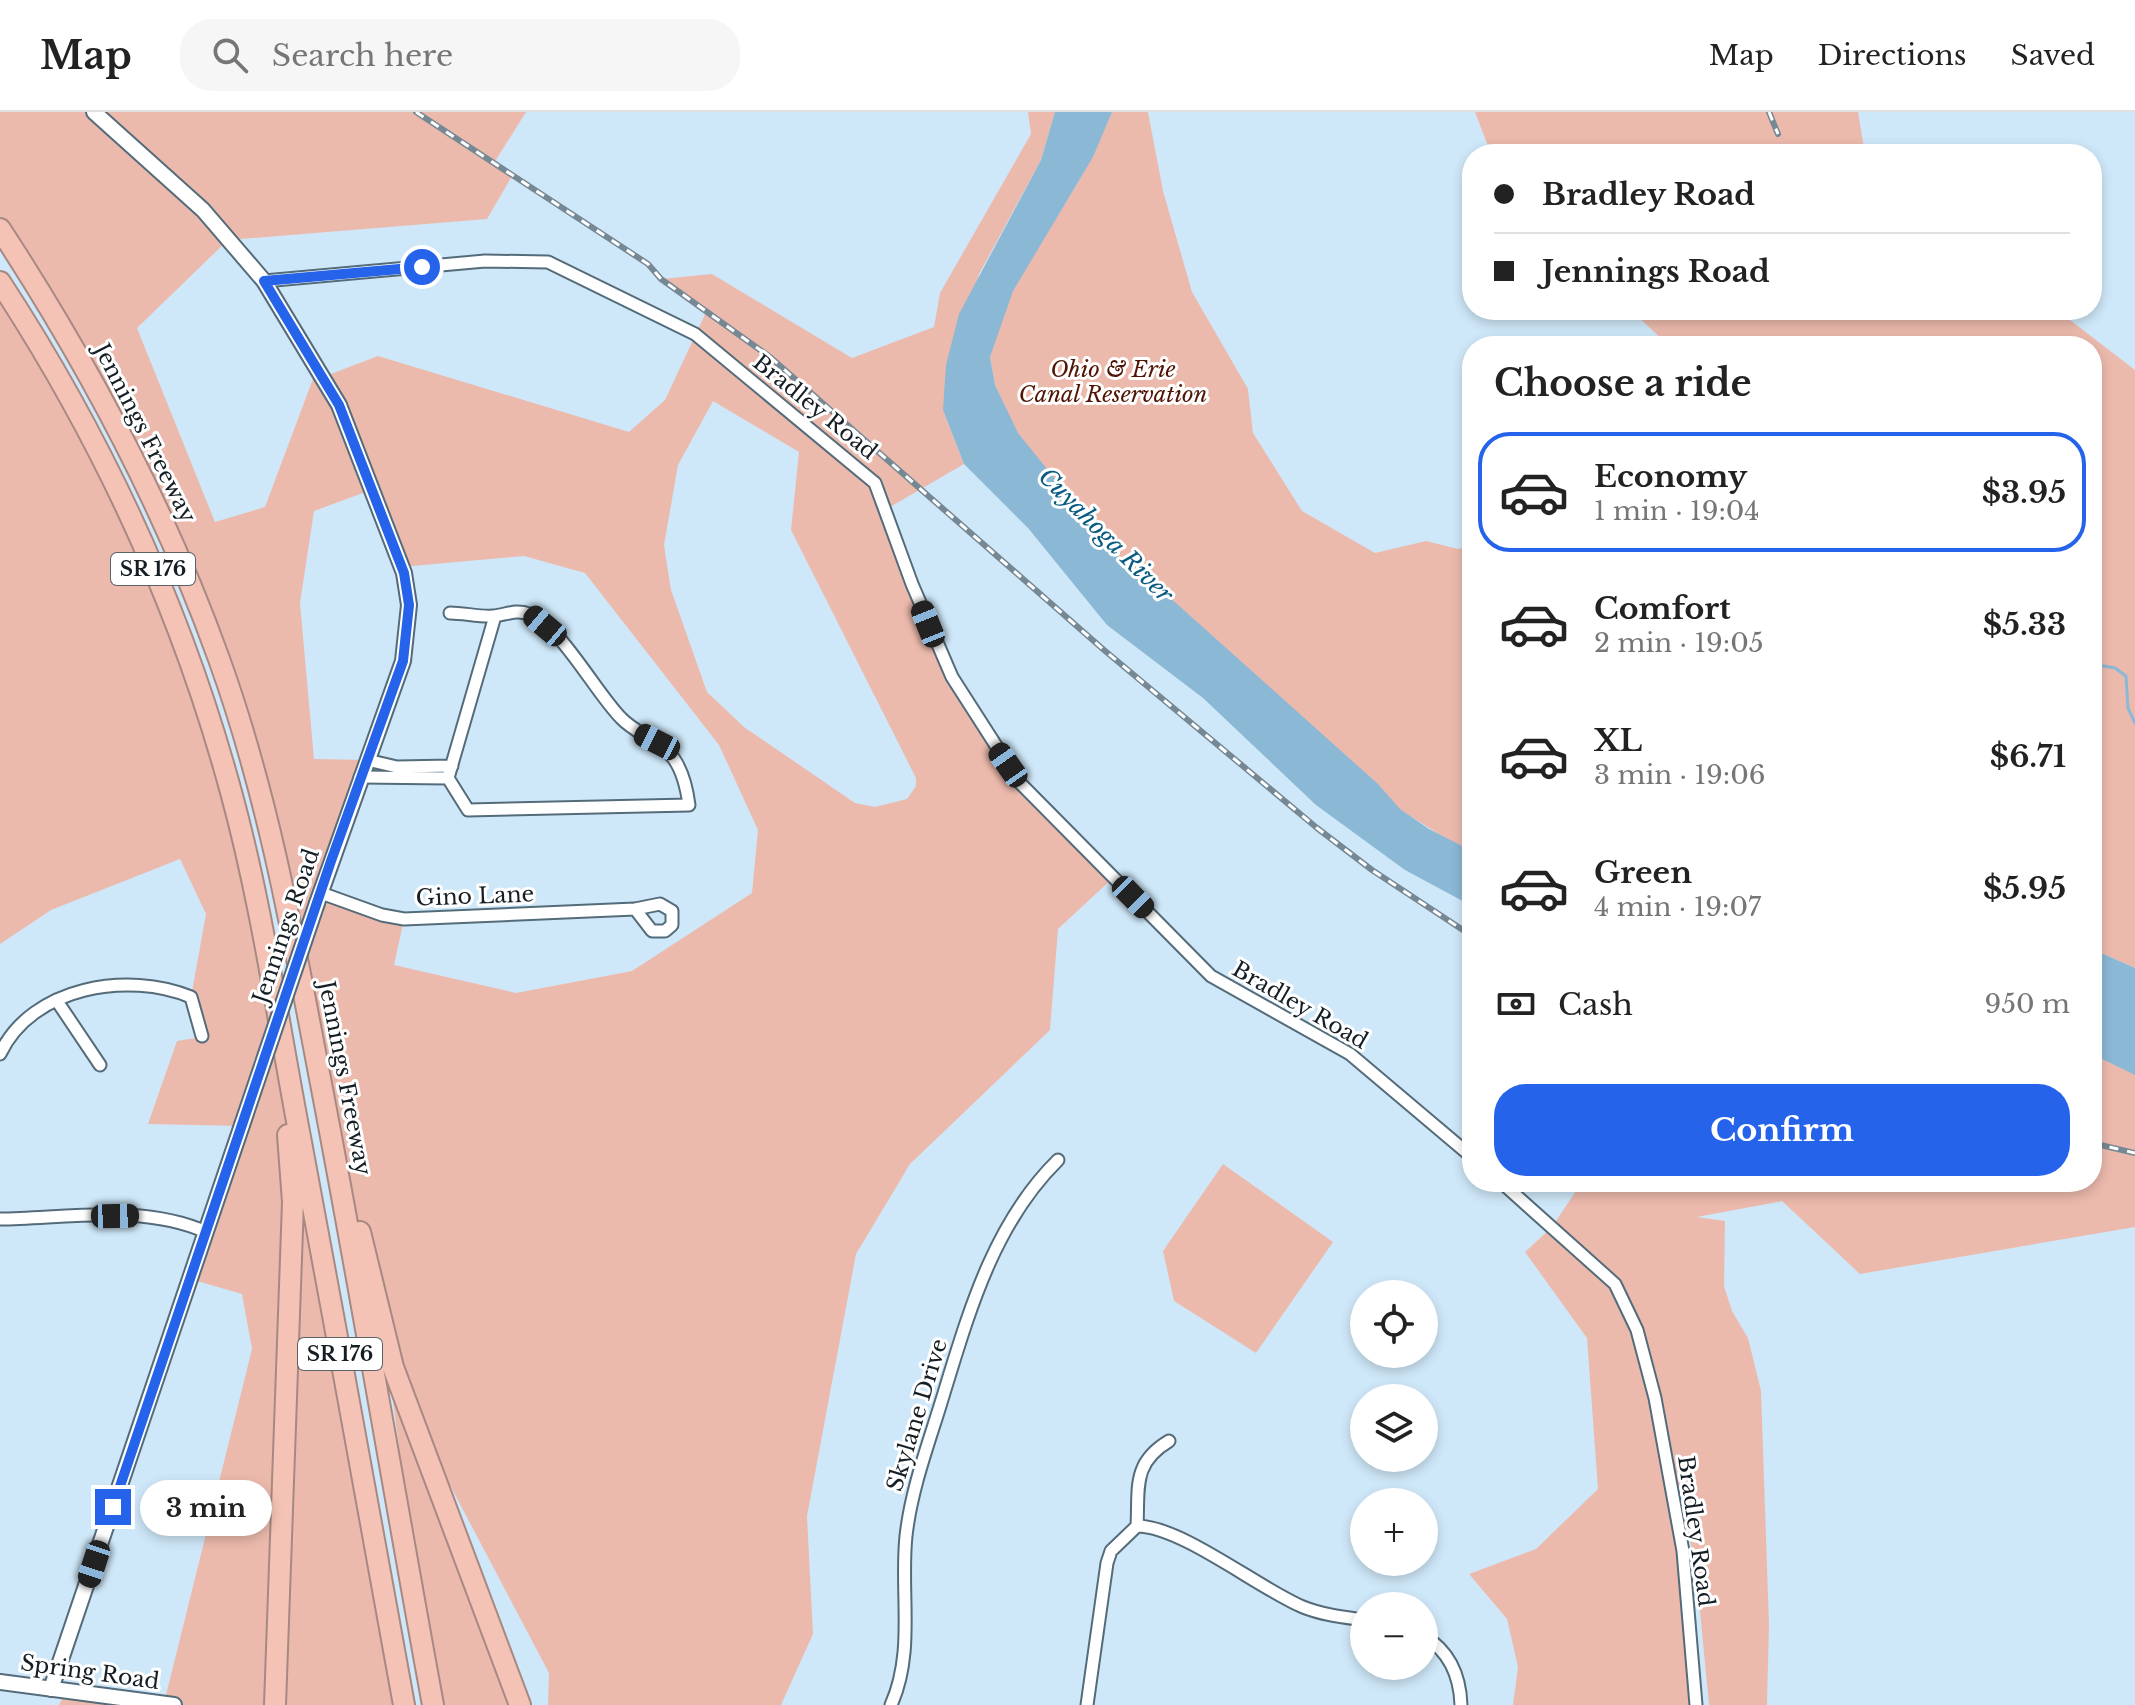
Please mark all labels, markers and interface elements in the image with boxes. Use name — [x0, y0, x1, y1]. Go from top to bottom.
search box — [180, 19, 740, 91]
text: Map — [40, 32, 132, 79]
icon: search — [208, 33, 252, 77]
text: Search here — [272, 37, 453, 74]
text: Map — [1709, 38, 1774, 73]
text: Directions — [1818, 38, 1967, 73]
text: Saved — [2011, 38, 2095, 73]
text: Bradley Road — [1542, 176, 1755, 213]
route start — [404, 249, 440, 285]
text: Jennings Road — [1542, 253, 1770, 290]
street label: Jennings Freeway — [87, 336, 202, 527]
street label: Bradley Road — [747, 349, 883, 465]
park label: Ohio & Erie Canal Reservation — [1019, 356, 1207, 408]
text: Choose a ride — [1494, 361, 1751, 406]
icon: car — [1498, 456, 1570, 528]
text: Economy — [1594, 458, 1747, 495]
water label: Cuyahoga River — [1033, 462, 1180, 609]
text: $3.95 — [1982, 474, 2066, 511]
text: 1 min · 19:04 — [1594, 495, 1760, 527]
road number: SR 176 — [111, 553, 195, 585]
icon: car — [1498, 588, 1570, 660]
text: Comfort — [1594, 590, 1731, 627]
car — [908, 597, 948, 651]
car — [519, 601, 571, 651]
text: $5.33 — [1983, 606, 2066, 643]
text: 2 min · 19:05 — [1594, 627, 1764, 659]
car — [630, 720, 684, 764]
icon: car — [1498, 720, 1570, 792]
text: XL — [1594, 722, 1642, 759]
car — [984, 738, 1032, 792]
text: $6.71 — [1990, 738, 2066, 775]
text: 3 min · 19:06 — [1594, 759, 1766, 791]
street label: Jennings Road — [246, 845, 325, 1010]
icon: car — [1498, 852, 1570, 924]
text: Green — [1594, 854, 1692, 891]
text: $5.95 — [1983, 870, 2066, 907]
car — [1108, 872, 1158, 922]
street label: Gino Lane — [415, 880, 535, 912]
text: 4 min · 19:07 — [1594, 891, 1761, 923]
street label: Bradley Road — [1227, 955, 1373, 1055]
street label: Jennings Freeway — [312, 976, 377, 1177]
icon: cash — [1494, 982, 1538, 1026]
text: Cash — [1558, 986, 1633, 1023]
text: 950 m — [1985, 988, 2070, 1020]
button: Confirm — [1494, 1084, 2070, 1176]
car — [91, 1204, 139, 1228]
map controls — [1350, 1280, 1438, 1680]
button: locate — [1350, 1280, 1438, 1368]
street label: Skylane Drive — [881, 1336, 953, 1494]
road number: SR 176 — [298, 1338, 382, 1370]
button: layers — [1350, 1384, 1438, 1472]
street label: Bradley Road — [1672, 1454, 1720, 1608]
callout: 3 min — [141, 1479, 273, 1535]
button: + — [1350, 1488, 1438, 1576]
route end — [95, 1489, 131, 1525]
text: 3 min — [166, 1492, 246, 1524]
car — [75, 1537, 113, 1591]
button: − — [1350, 1592, 1438, 1680]
street label: Spring Road — [19, 1649, 161, 1695]

